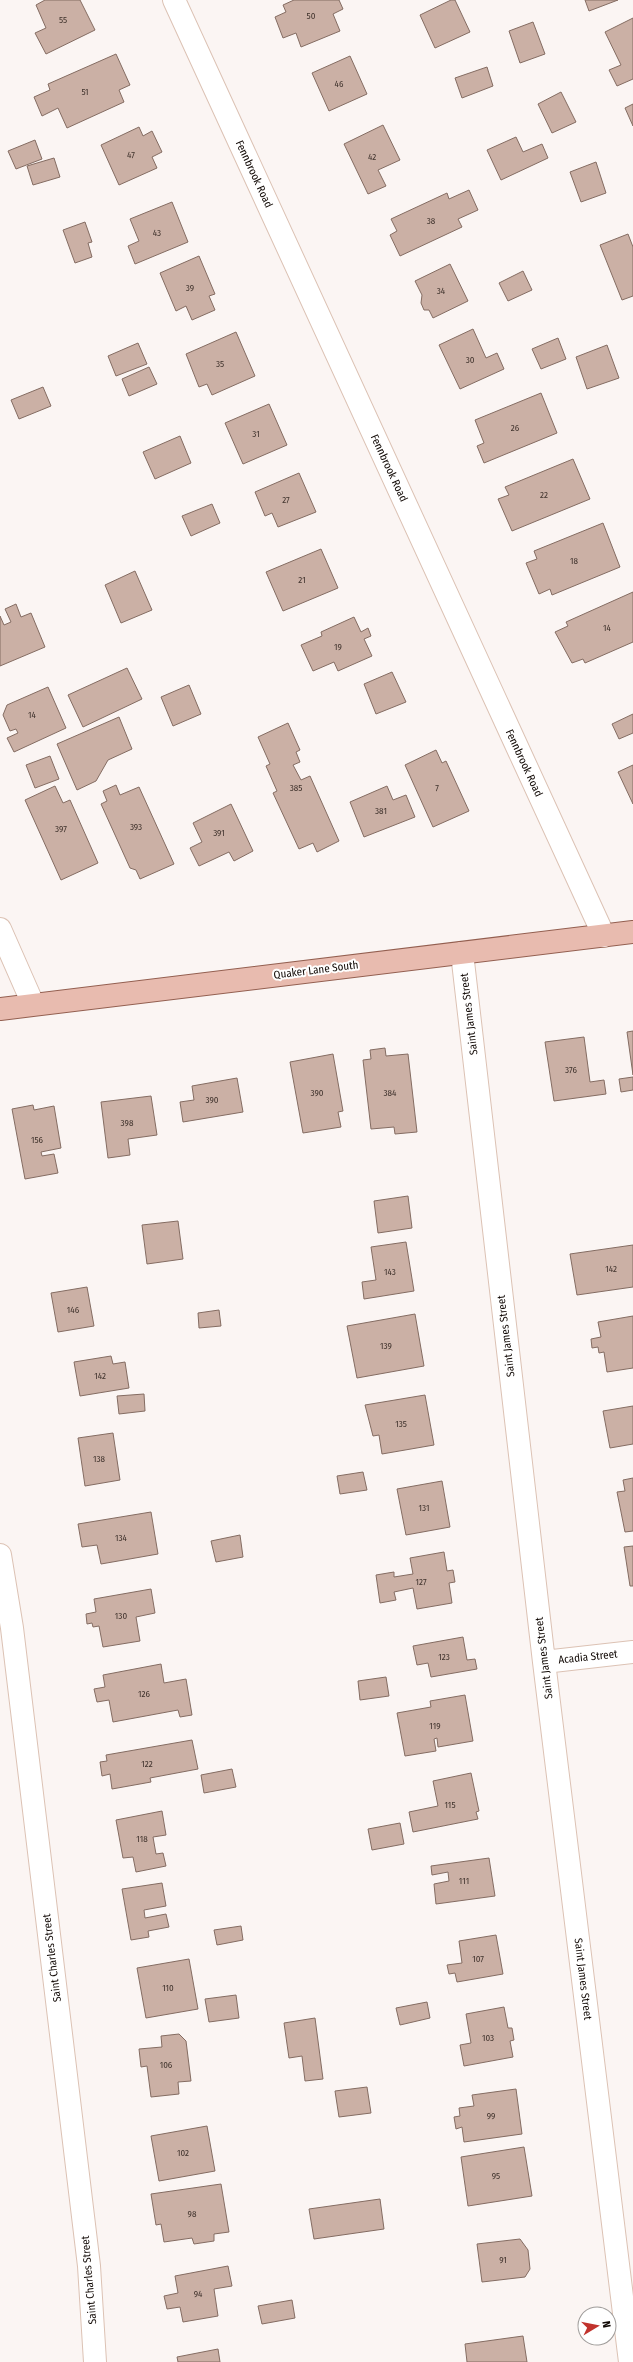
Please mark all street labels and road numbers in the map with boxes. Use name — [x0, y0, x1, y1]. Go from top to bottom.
street label: Fennbrook Road — [233, 138, 275, 210]
street label: Fennbrook Road — [368, 432, 410, 504]
street label: Fennbrook Road — [503, 727, 545, 799]
street label: Quaker Lane South — [273, 958, 359, 982]
street label: Saint James Street — [457, 972, 480, 1056]
street label: Saint James Street — [494, 1294, 517, 1378]
street label: Saint James Street — [532, 1616, 555, 1700]
street label: Acadia Street — [558, 1647, 619, 1667]
street label: Saint Charles Street — [40, 1913, 64, 2003]
street label: Saint James Street — [572, 1937, 595, 2021]
street label: Saint Charles Street — [79, 2235, 99, 2325]

